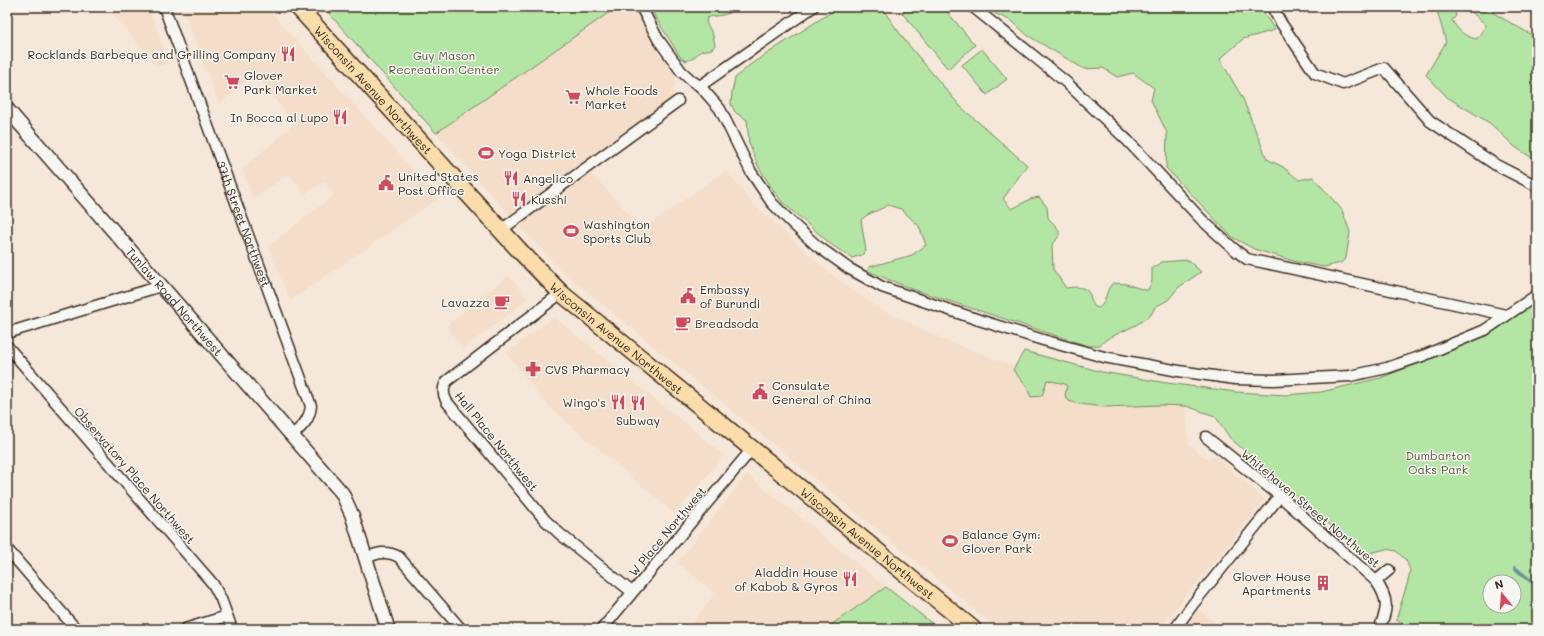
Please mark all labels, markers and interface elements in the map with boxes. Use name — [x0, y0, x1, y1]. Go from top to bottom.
street label: Wisconsin Avenue Northwest — [311, 22, 436, 158]
restaurant icon: Rocklands Barbeque and Grilling Company — [279, 45, 297, 63]
place label: Rocklands Barbeque and Grilling Company — [27, 46, 276, 62]
park label: Guy Mason Recreation Center — [388, 47, 500, 77]
place label: Glover Park Market — [244, 67, 317, 97]
supermarket icon: Glover Park Market — [223, 73, 241, 91]
place label: Whole Foods Market — [585, 82, 658, 112]
supermarket icon: Whole Foods Market — [564, 88, 582, 106]
restaurant icon: In Bocca al Lupo — [331, 108, 349, 126]
place label: In Bocca al Lupo — [231, 109, 328, 125]
sports icon: Yoga District — [477, 144, 495, 162]
place label: Yoga District — [498, 145, 576, 161]
street label: 37th Street Northwest — [213, 158, 274, 289]
place label: United States Post Office — [398, 168, 479, 198]
restaurant icon: Angelico — [502, 169, 520, 187]
place label: Angelico — [523, 170, 573, 186]
public building icon: United States Post Office — [377, 174, 395, 192]
restaurant icon: Kusshi — [510, 190, 528, 208]
place label: Kusshi — [531, 191, 567, 207]
place label: Washington Sports Club — [583, 216, 651, 246]
sports icon: Washington Sports Club — [562, 222, 580, 240]
street label: Tunlaw Road Northwest — [123, 243, 226, 359]
street label: Wisconsin Avenue Northwest — [546, 278, 687, 398]
place label: Embassy of Burundi — [700, 281, 760, 311]
public building icon: Embassy of Burundi — [679, 287, 697, 305]
cafe icon: Lavazza — [493, 293, 511, 311]
place label: Lavazza — [442, 294, 490, 310]
cafe icon: Breadsoda — [674, 314, 692, 332]
place label: Breadsoda — [695, 315, 759, 331]
pharmacy icon: CVS Pharmacy — [524, 360, 542, 378]
place label: CVS Pharmacy — [545, 361, 630, 377]
place label: Consulate General of China — [772, 377, 872, 407]
public building icon: Consulate General of China — [751, 383, 769, 401]
street label: Hall Place Northwest — [452, 388, 542, 494]
restaurant icon: Wingo's — [609, 393, 627, 411]
place label: Wingo's — [563, 394, 606, 410]
restaurant icon: Subway — [629, 394, 647, 412]
street label: Observatory Place Northwest — [71, 403, 199, 547]
place label: Subway — [616, 412, 660, 428]
street label: Whitehaven Street Northwest — [1238, 445, 1384, 571]
park label: Dumbarton Oaks Park — [1406, 447, 1470, 477]
street label: W Place Northwest — [625, 483, 709, 579]
street label: Wisconsin Avenue Northwest — [797, 484, 938, 602]
place label: Balance Gym: Glover Park — [962, 526, 1041, 556]
sports icon: Balance Gym: Glover Park — [941, 532, 959, 550]
place label: Aladdin House of Kabob & Gyros — [735, 564, 838, 594]
place label: Glover House Apartments — [1233, 568, 1311, 598]
restaurant icon: Aladdin House of Kabob & Gyros — [841, 570, 859, 588]
building icon: Glover House Apartments — [1314, 574, 1332, 592]
north arrow — [1482, 574, 1522, 614]
text: N — [1493, 576, 1505, 592]

